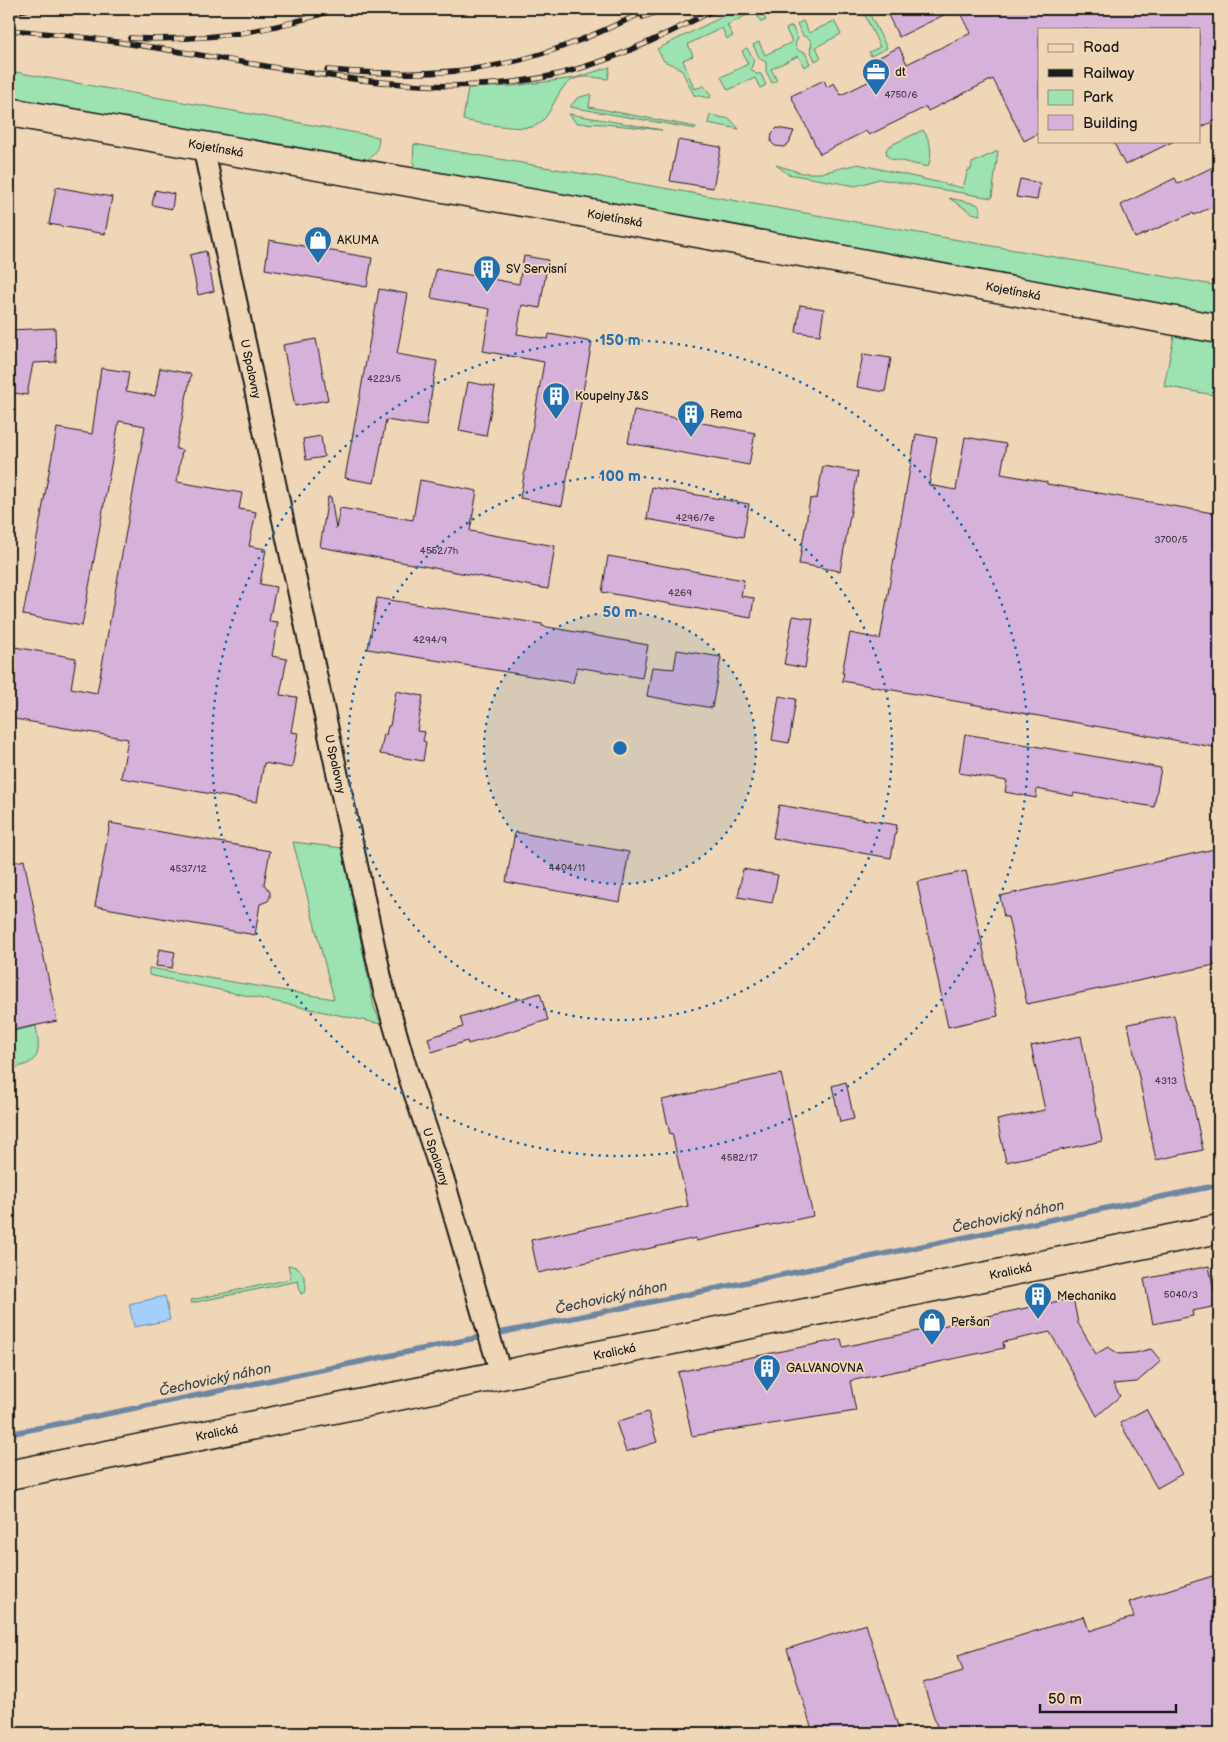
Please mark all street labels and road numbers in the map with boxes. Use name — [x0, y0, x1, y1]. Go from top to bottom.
street label: Kojetínská — [187, 136, 245, 161]
street label: Kojetínská — [586, 206, 644, 231]
street label: Kojetínská — [984, 279, 1042, 304]
street label: U Spalovny — [237, 338, 264, 401]
street label: U Spalovny — [321, 733, 349, 796]
street label: U Spalovny — [419, 1126, 452, 1188]
street label: Kralická — [988, 1260, 1033, 1284]
street label: Kralická — [592, 1341, 637, 1364]
street label: Kralická — [194, 1422, 240, 1445]

